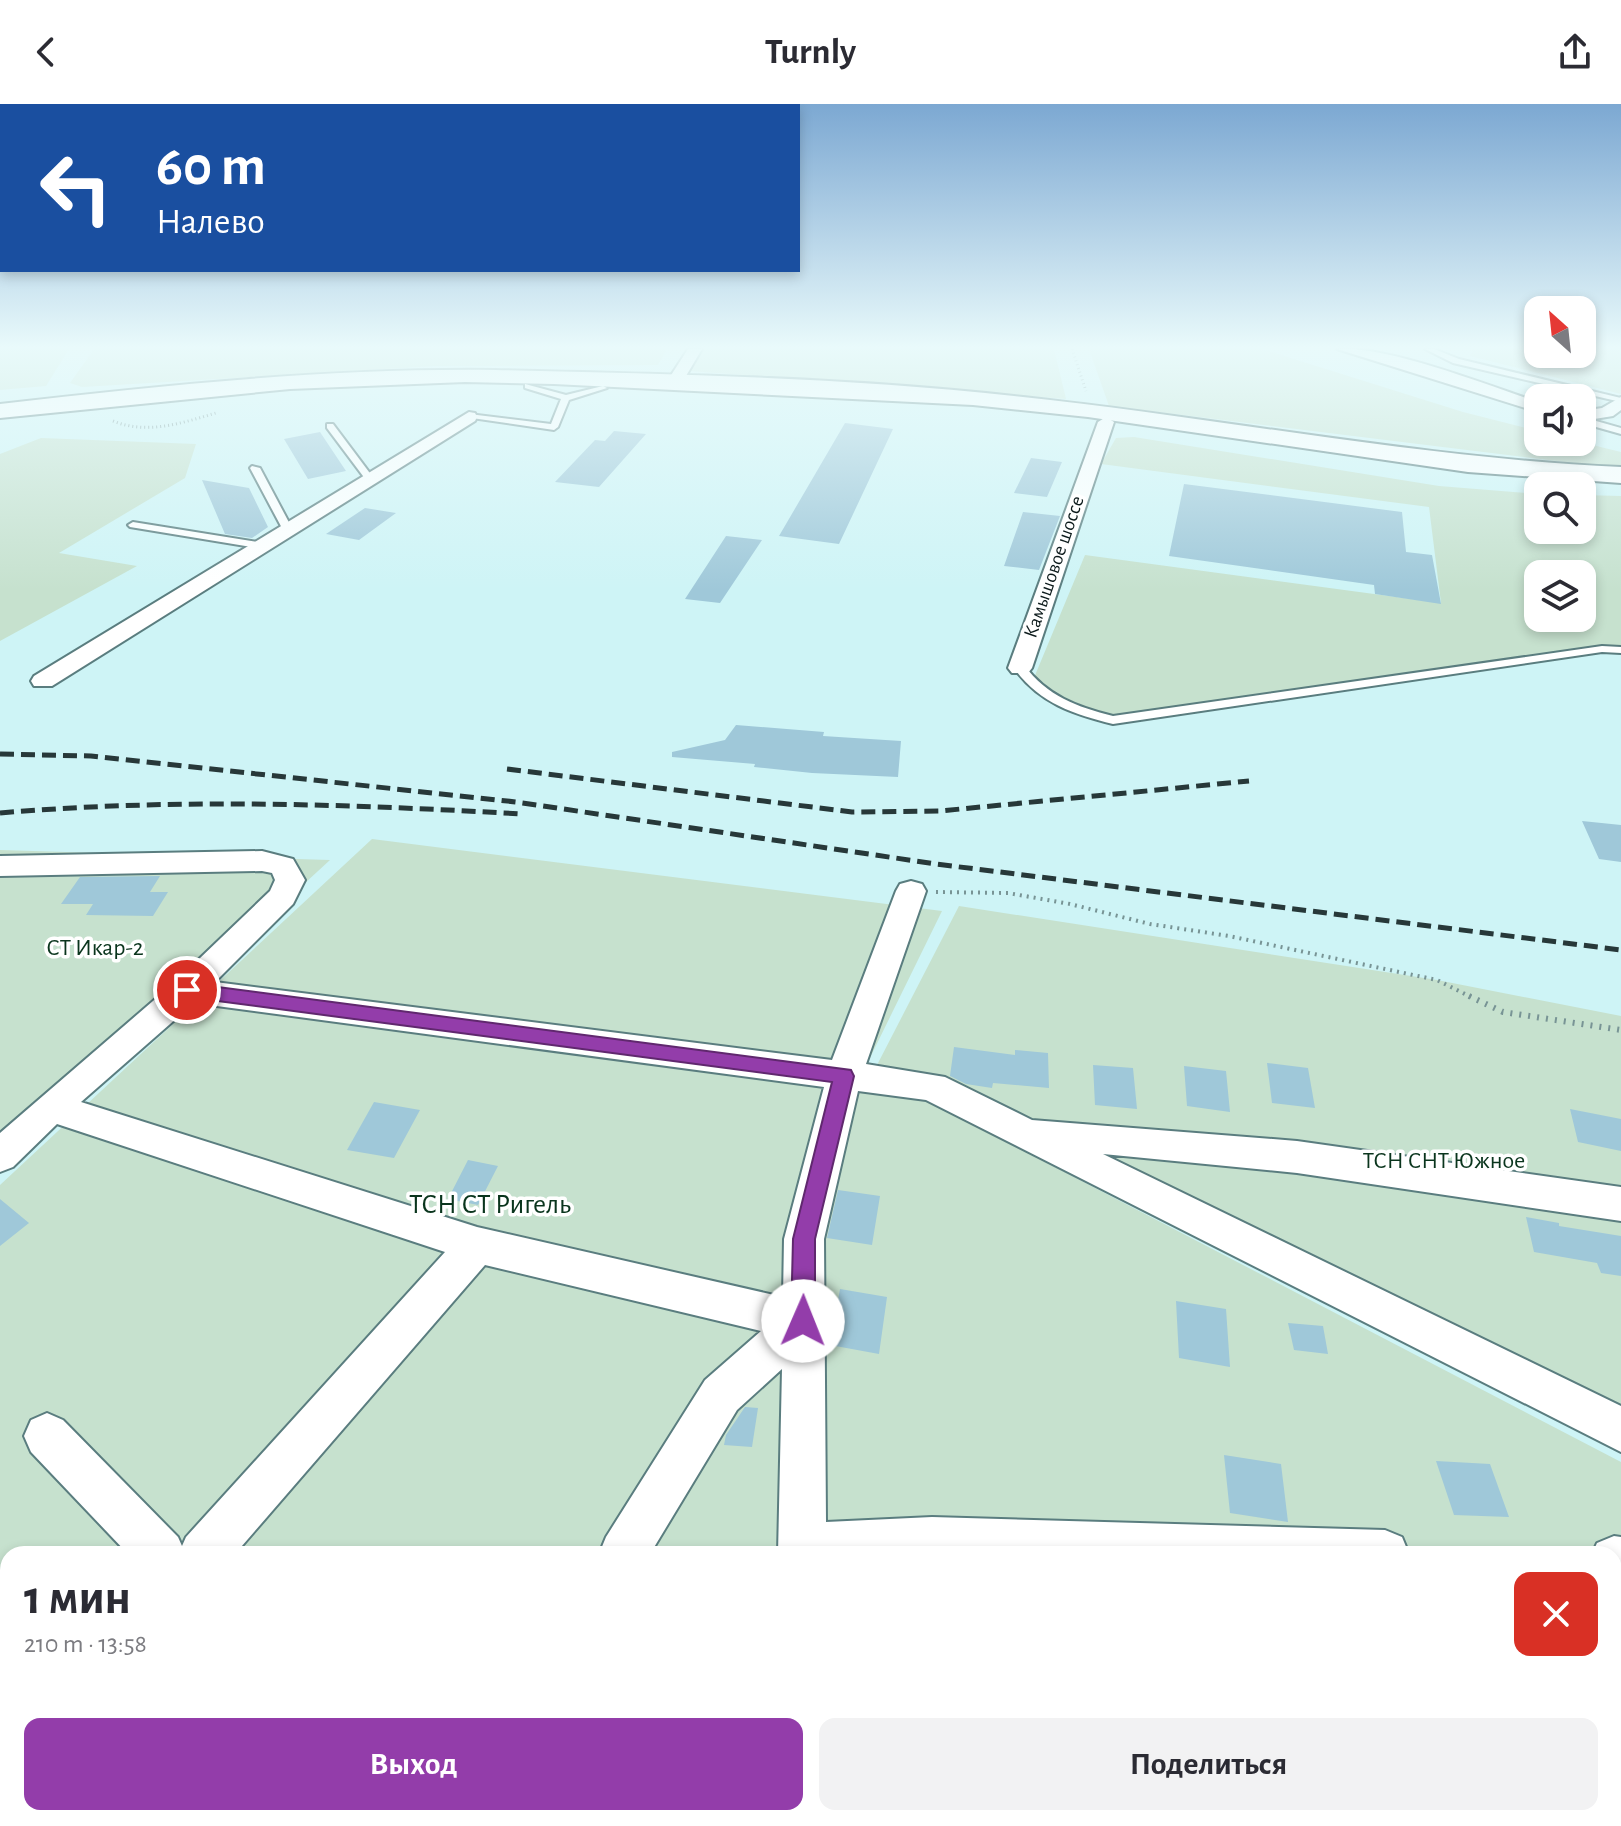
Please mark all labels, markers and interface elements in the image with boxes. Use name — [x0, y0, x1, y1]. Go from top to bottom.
icon: back — [24, 30, 68, 74]
icon: share — [1553, 30, 1597, 74]
text: Turnly — [765, 34, 856, 70]
icon: left — [24, 136, 128, 240]
text: 60 m — [156, 139, 266, 195]
text: Налево — [156, 204, 265, 240]
north arrow — [1524, 296, 1596, 368]
map controls — [1524, 296, 1596, 632]
button: sound — [1524, 384, 1596, 456]
button: search — [1524, 472, 1596, 544]
street label: Камышовое шоссе — [1020, 493, 1088, 641]
button: layers — [1524, 560, 1596, 632]
park label: СТ Икар-2 — [46, 936, 144, 960]
pin — [153, 956, 221, 1024]
icon: arrive — [165, 968, 209, 1012]
park label: ТСН СНТ Южное — [1363, 1149, 1525, 1173]
park label: ТСН СТ Ригель — [409, 1191, 571, 1219]
position arrow — [761, 1279, 845, 1363]
button: close — [1514, 1572, 1598, 1656]
text: 1 мин — [24, 1575, 131, 1623]
text: 210 m · 13:58 — [24, 1631, 147, 1657]
button: Выход — [24, 1718, 803, 1810]
button: Поделиться — [819, 1718, 1598, 1810]

